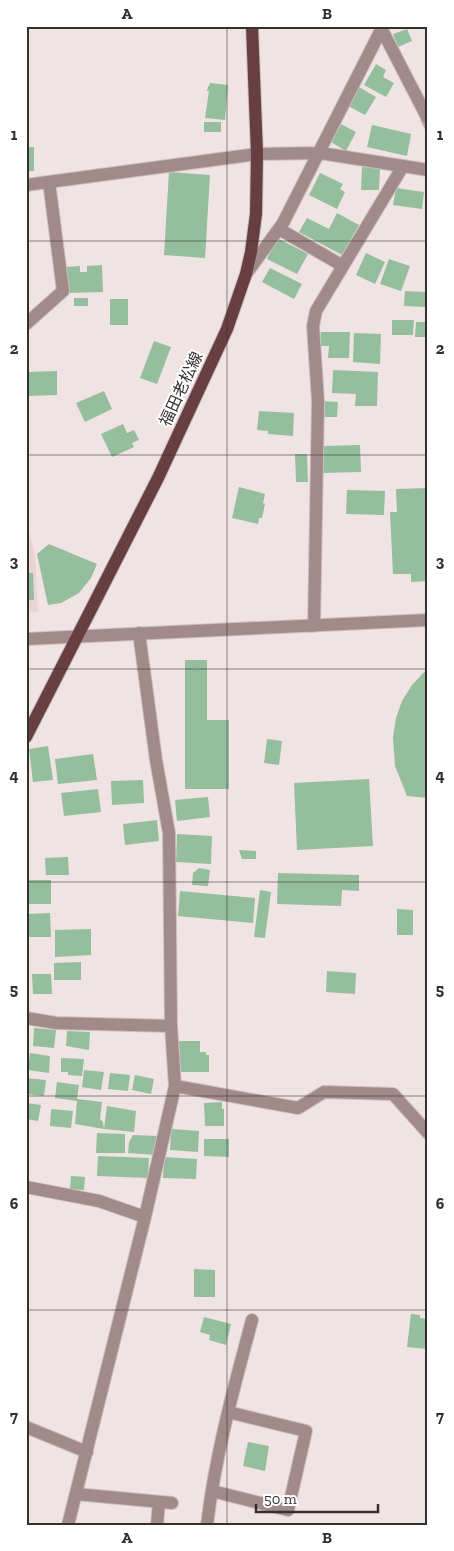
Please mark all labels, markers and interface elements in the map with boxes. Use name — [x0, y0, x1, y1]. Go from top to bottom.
text: A — [122, 4, 133, 23]
text: B — [322, 4, 332, 23]
text: 1 — [11, 125, 18, 144]
text: 1 — [437, 125, 444, 144]
text: 2 — [10, 339, 19, 358]
text: 2 — [436, 339, 445, 358]
street label: 福田老松線 — [155, 349, 207, 429]
text: 3 — [10, 552, 19, 571]
text: 3 — [436, 552, 445, 571]
text: 4 — [9, 766, 19, 785]
text: 4 — [435, 766, 445, 785]
text: 5 — [10, 980, 18, 999]
text: 5 — [436, 980, 444, 999]
text: 6 — [10, 1194, 19, 1213]
text: 6 — [436, 1194, 445, 1213]
text: 7 — [10, 1407, 18, 1426]
text: 7 — [436, 1407, 444, 1426]
scale bar — [256, 1481, 379, 1513]
text: 50 m — [264, 1490, 297, 1508]
text: A — [122, 1528, 133, 1547]
text: B — [322, 1528, 332, 1547]

